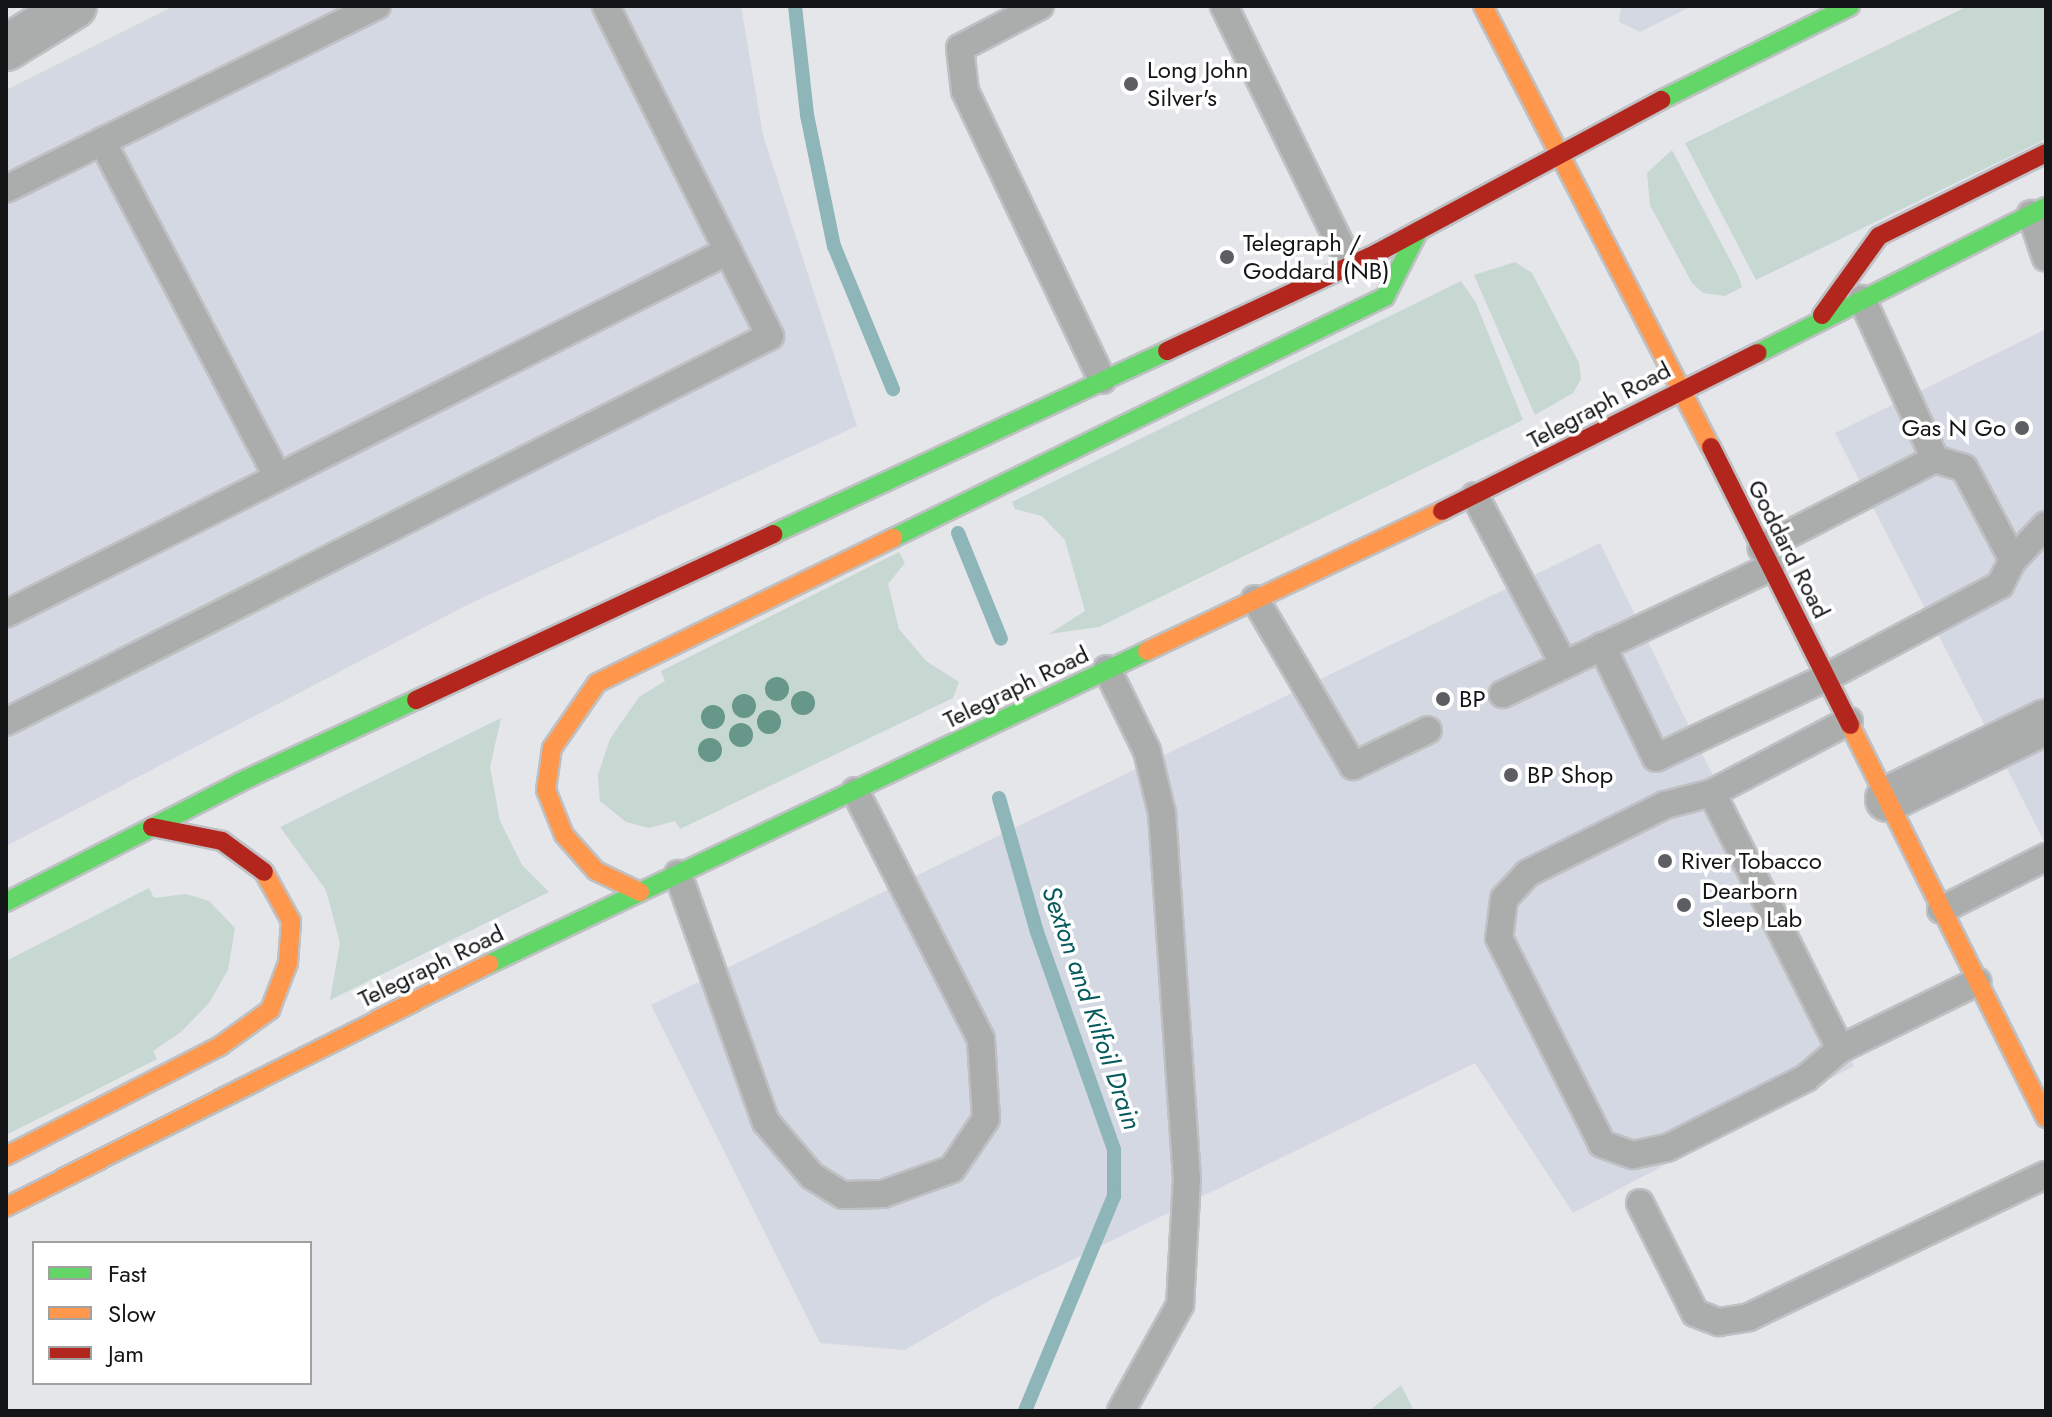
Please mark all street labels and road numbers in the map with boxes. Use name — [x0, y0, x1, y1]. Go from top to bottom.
street label: Telegraph Road — [1523, 355, 1675, 455]
street label: Goddard Road — [1742, 475, 1836, 623]
street label: Telegraph Road — [939, 639, 1093, 735]
street label: Telegraph Road — [354, 918, 508, 1014]

